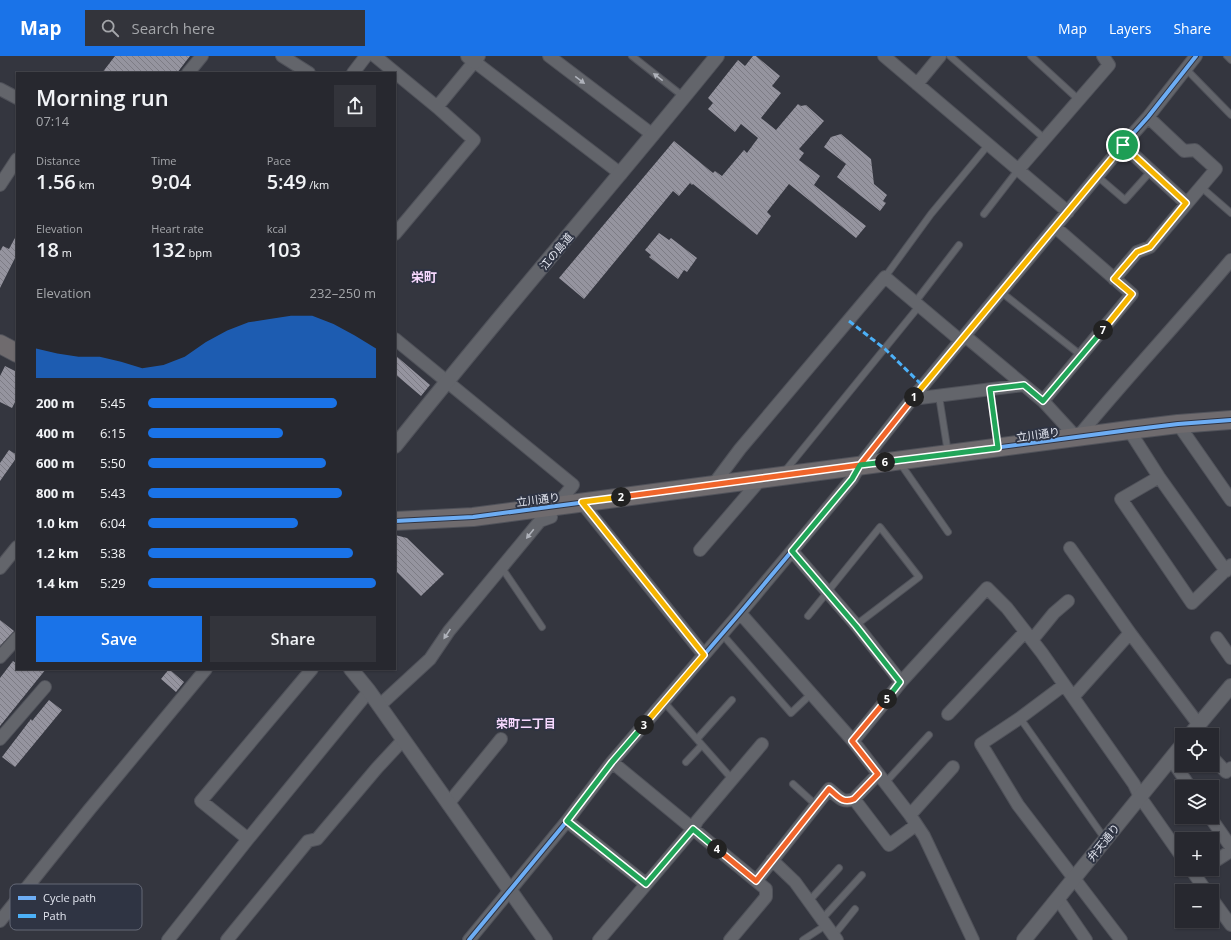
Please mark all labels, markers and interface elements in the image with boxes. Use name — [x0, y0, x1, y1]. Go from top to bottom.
search box — [85, 10, 365, 46]
text: Map — [20, 15, 61, 41]
icon: search — [99, 17, 121, 39]
text: Search here — [131, 18, 215, 38]
text: Map — [1058, 19, 1087, 38]
text: Layers — [1109, 19, 1151, 38]
text: Share — [1173, 19, 1211, 38]
one-way arrow — [652, 72, 663, 81]
one-way arrow — [575, 75, 585, 83]
text: Morning run — [36, 82, 169, 112]
button: share — [334, 85, 376, 127]
text: 07:14 — [36, 112, 69, 130]
pin — [1106, 128, 1140, 162]
icon: arrive — [1112, 134, 1134, 156]
text: Distance — [36, 153, 80, 168]
text: Time — [151, 153, 177, 168]
text: Pace — [267, 153, 291, 168]
text: 1.56 — [36, 168, 76, 195]
text: 9:04 — [151, 168, 191, 195]
text: 5:49 — [267, 168, 306, 195]
text: km — [76, 177, 95, 192]
text: /km — [306, 177, 329, 192]
text: Elevation — [36, 221, 83, 236]
text: Heart rate — [151, 221, 204, 236]
text: kcal — [267, 221, 287, 236]
street label: 江の島道 — [536, 229, 576, 273]
text: 18 — [36, 236, 59, 263]
text: 132 — [151, 236, 186, 263]
text: 103 — [267, 236, 301, 263]
text: m — [59, 245, 72, 260]
text: bpm — [186, 245, 212, 260]
district label: 栄町 — [411, 268, 437, 286]
text: Elevation — [36, 284, 91, 302]
text: 232–250 m — [309, 284, 376, 302]
pin: 7 — [1093, 320, 1113, 340]
text: 7 — [1100, 322, 1106, 337]
pin: 1 — [904, 387, 924, 407]
text: 1 — [911, 389, 917, 404]
text: 200 m — [36, 394, 74, 412]
text: 5:45 — [100, 394, 126, 412]
text: 400 m — [36, 424, 74, 442]
text: 6:15 — [100, 424, 126, 442]
street label: 立川通り — [1015, 424, 1061, 444]
pin: 6 — [875, 452, 895, 472]
text: 600 m — [36, 454, 74, 472]
text: 5:50 — [100, 454, 126, 472]
text: 6 — [882, 454, 888, 469]
text: 800 m — [36, 484, 74, 502]
text: 5:43 — [100, 484, 126, 502]
pin: 2 — [611, 487, 631, 507]
street label: 立川通り — [515, 489, 561, 509]
text: 2 — [618, 489, 624, 504]
text: 1.0 km — [36, 514, 79, 532]
text: 6:04 — [100, 514, 126, 532]
one-way arrow — [525, 529, 534, 539]
text: 1.2 km — [36, 544, 79, 562]
text: 5:38 — [100, 544, 126, 562]
text: 1.4 km — [36, 574, 79, 592]
text: 5:29 — [100, 574, 126, 592]
button: Save — [36, 616, 202, 662]
button: Share — [210, 616, 376, 662]
one-way arrow — [443, 629, 451, 639]
pin: 5 — [877, 689, 897, 709]
text: 5 — [884, 691, 890, 706]
district label: 栄町二丁目 — [496, 715, 556, 732]
pin: 3 — [634, 715, 654, 735]
text: 3 — [641, 717, 647, 732]
map controls — [1175, 728, 1219, 928]
button: locate — [1175, 728, 1219, 772]
button: layers — [1175, 780, 1219, 824]
street label: 弁天通り — [1083, 820, 1123, 864]
button: + — [1175, 832, 1219, 876]
pin: 4 — [707, 839, 727, 859]
text: 4 — [714, 841, 720, 856]
legend — [10, 884, 142, 930]
button: − — [1175, 884, 1219, 928]
text: Cycle path — [43, 890, 96, 905]
text: Path — [43, 908, 66, 923]

